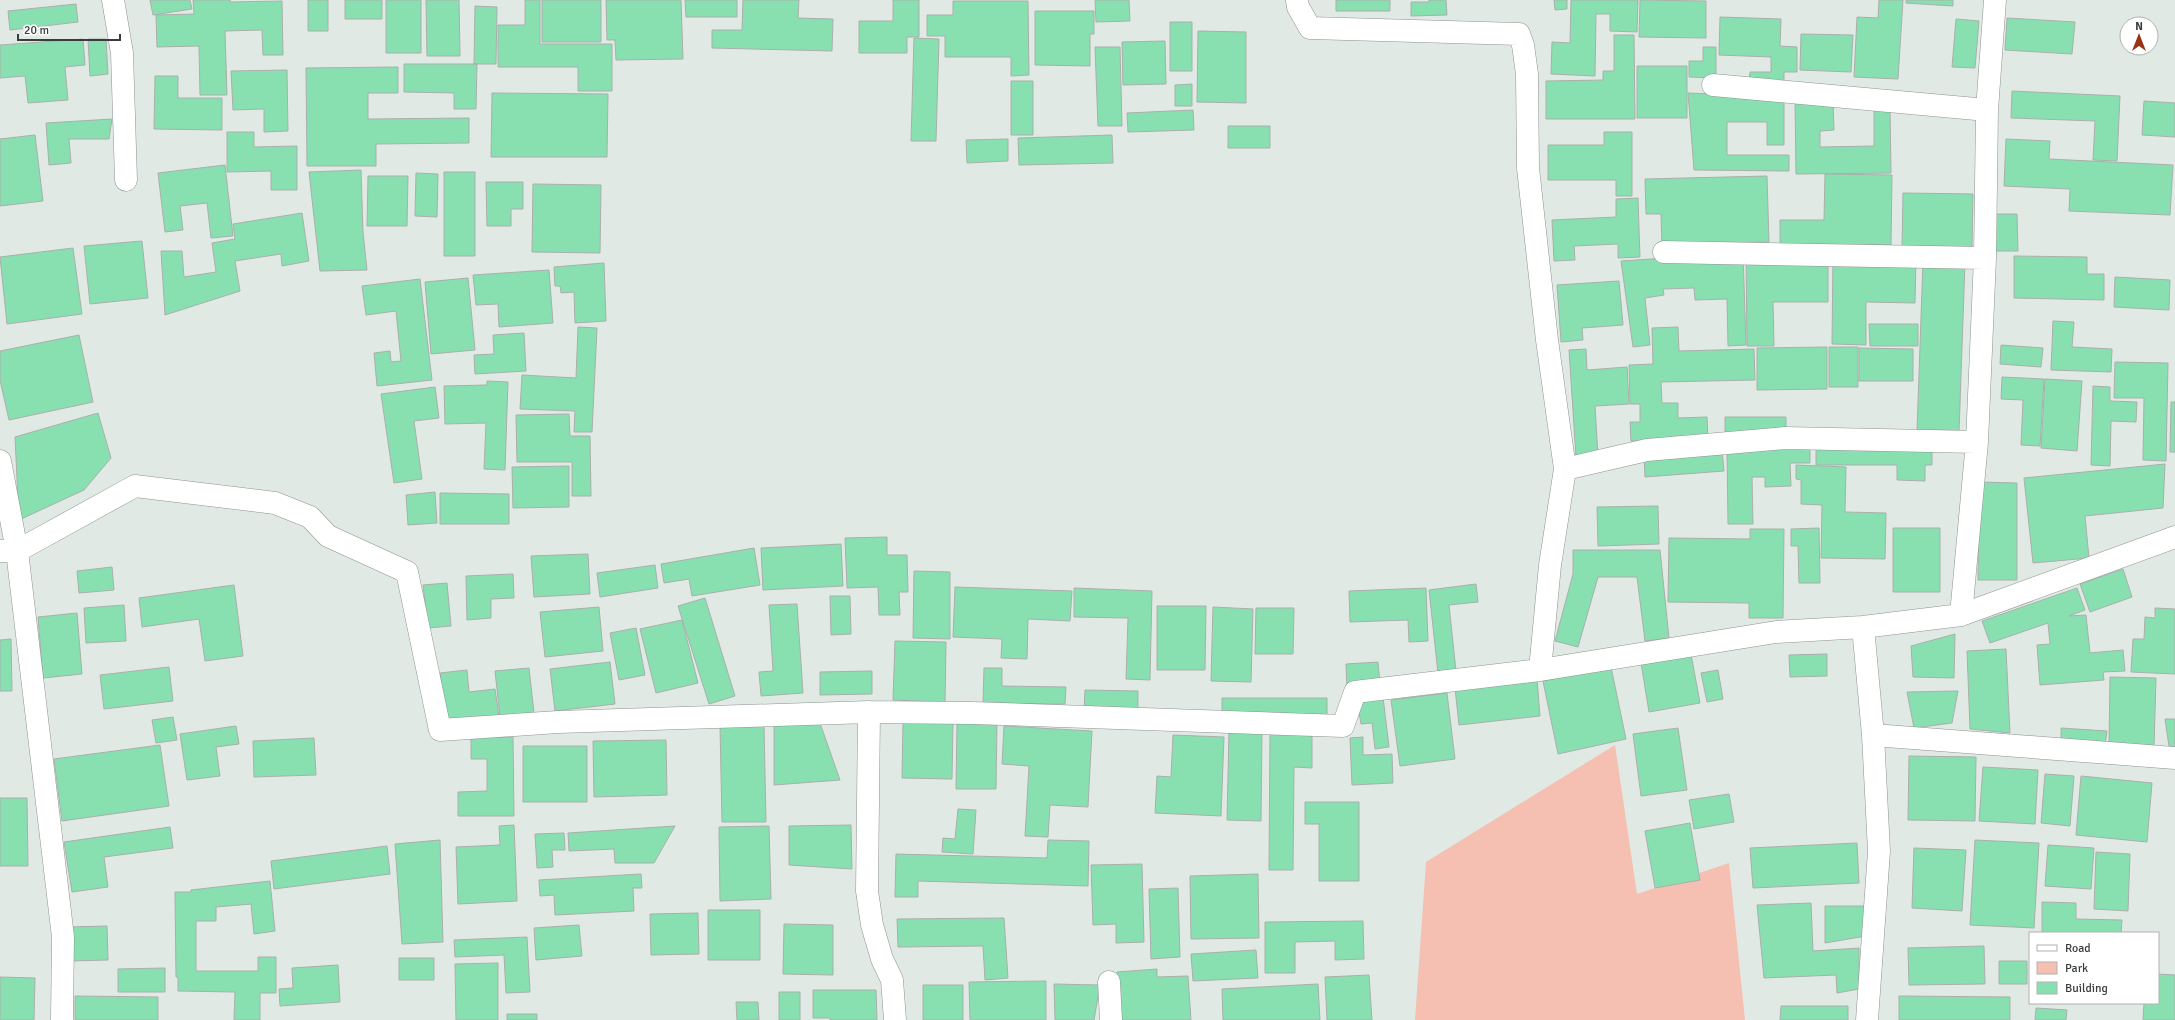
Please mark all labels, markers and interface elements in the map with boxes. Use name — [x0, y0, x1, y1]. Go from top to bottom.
scale bar — [18, 16, 120, 42]
north arrow — [2119, 16, 2159, 56]
text: N — [2135, 20, 2143, 33]
text: 20 m — [24, 23, 49, 38]
legend — [2029, 932, 2159, 1004]
text: Road — [2065, 941, 2091, 956]
text: Park — [2065, 961, 2088, 976]
text: Building — [2065, 981, 2108, 996]

